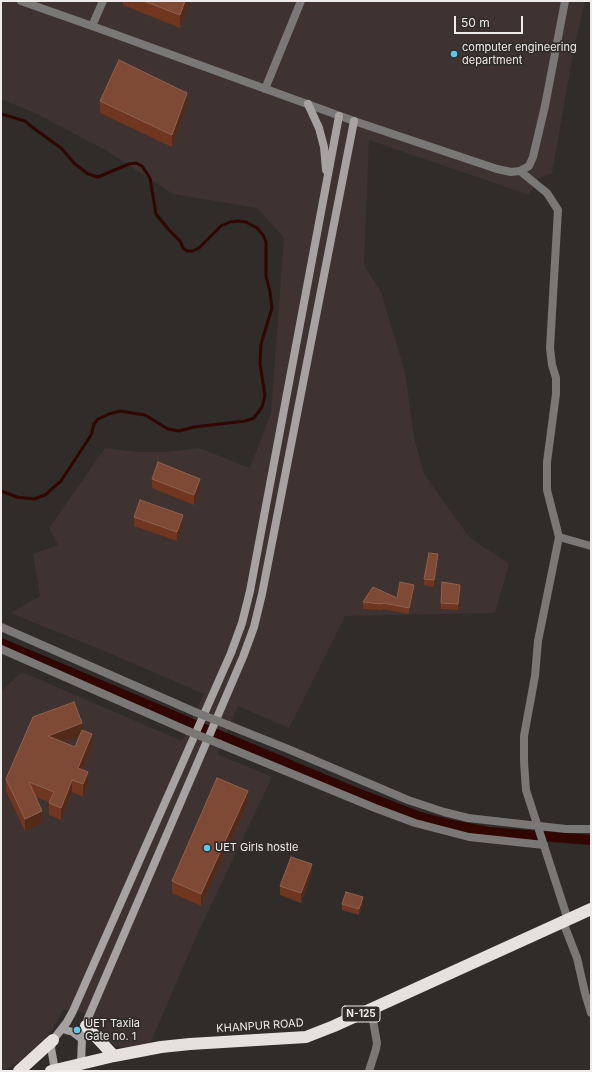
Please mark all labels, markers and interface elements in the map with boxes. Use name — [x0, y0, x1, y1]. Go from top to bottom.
scale bar — [456, 8, 525, 34]
text: 50 m — [461, 15, 490, 30]
place label: computer engineering department — [462, 41, 577, 67]
marker: computer engineering department — [449, 49, 459, 59]
place label: UET Girls hostle — [215, 841, 298, 855]
marker: UET Girls hostle — [202, 843, 212, 853]
road number: N-125 — [342, 1006, 380, 1022]
street label: KHANPUR ROAD — [216, 1016, 304, 1036]
place label: UET Taxila Gate no. 1 — [85, 1017, 140, 1043]
marker: UET Taxila Gate no. 1 — [72, 1025, 82, 1035]

